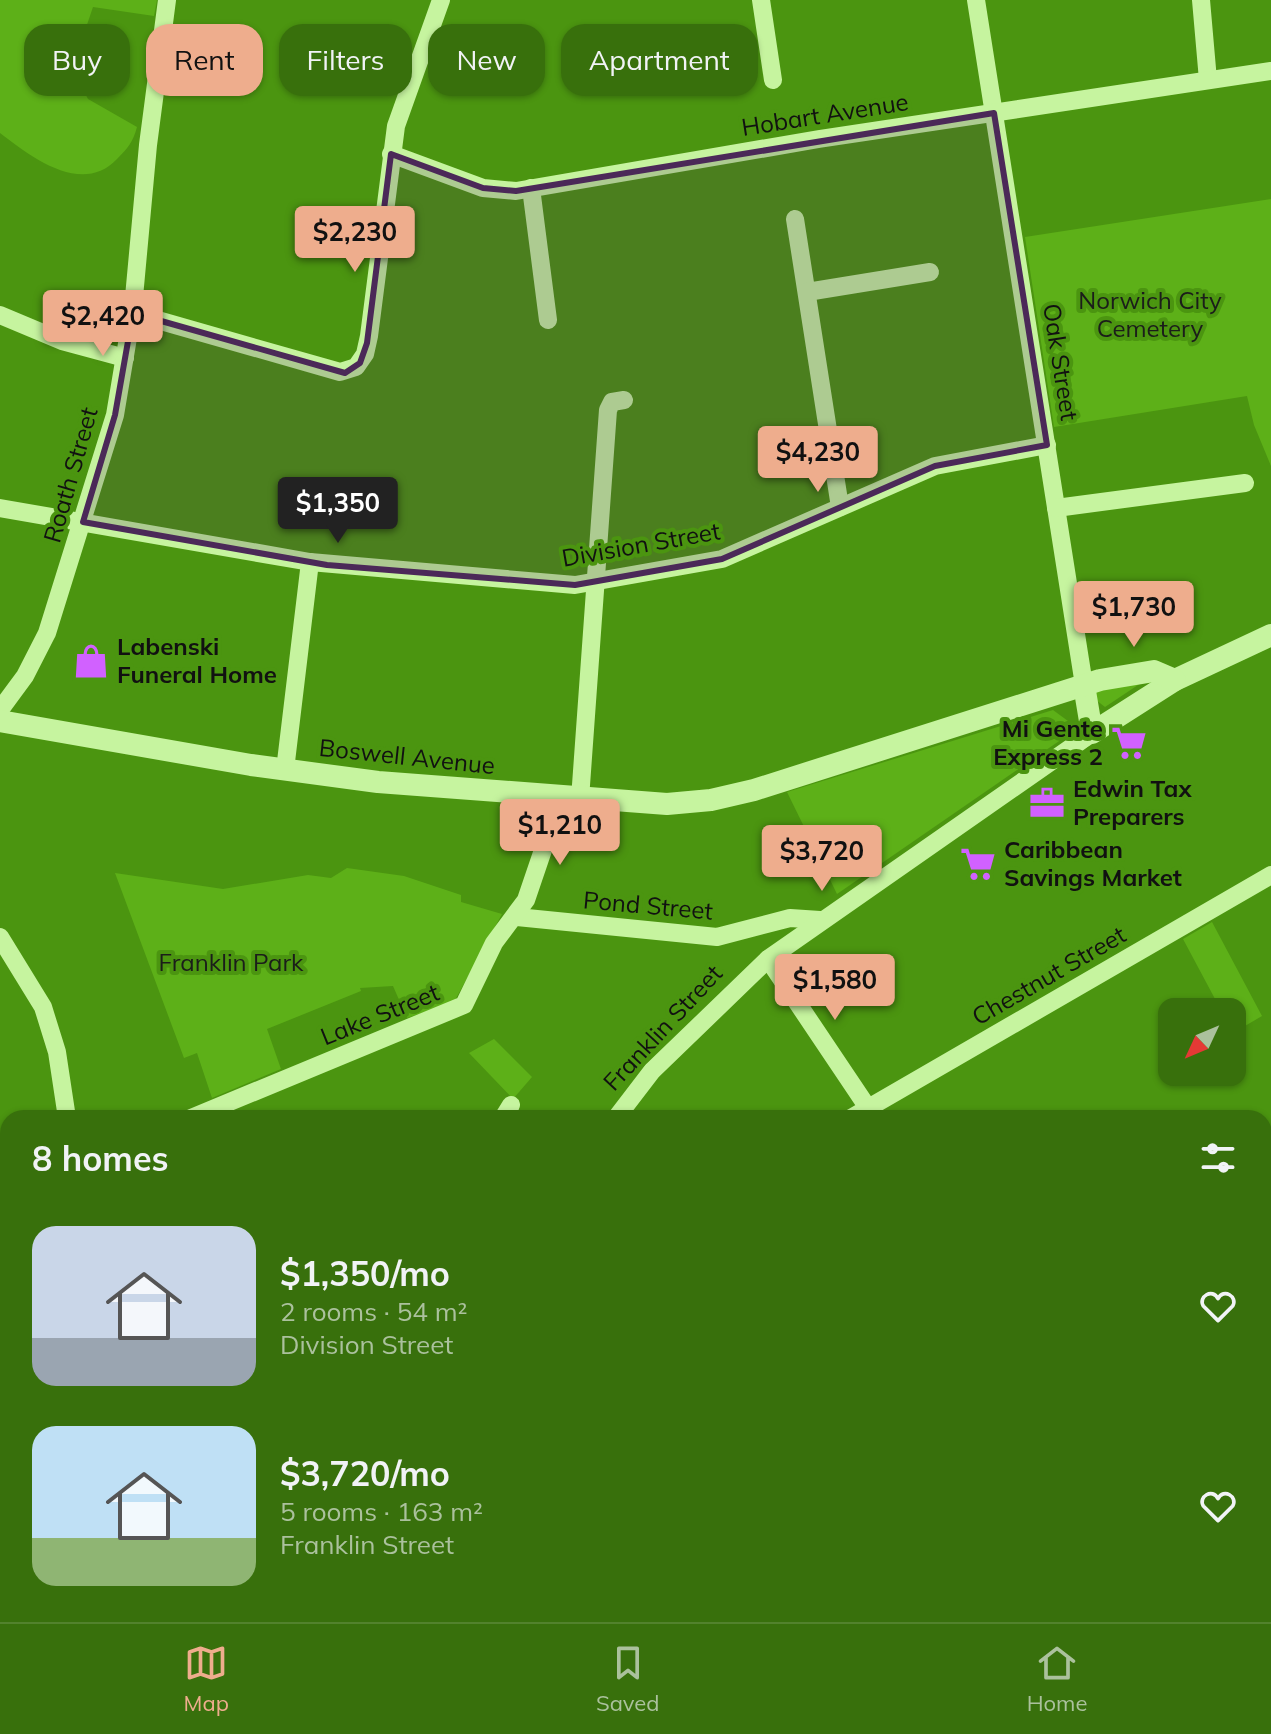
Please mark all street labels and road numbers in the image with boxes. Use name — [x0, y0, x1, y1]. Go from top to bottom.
street label: Hobart Avenue — [739, 86, 910, 142]
street label: Oak Street — [1037, 301, 1085, 422]
street label: Roath Street — [36, 404, 104, 546]
street label: Division Street — [559, 515, 722, 573]
street label: Boswell Avenue — [318, 732, 497, 780]
street label: Pond Street — [582, 884, 714, 926]
street label: Chestnut Street — [966, 919, 1131, 1031]
street label: Franklin Street — [596, 958, 728, 1096]
street label: Lake Street — [316, 977, 443, 1051]

